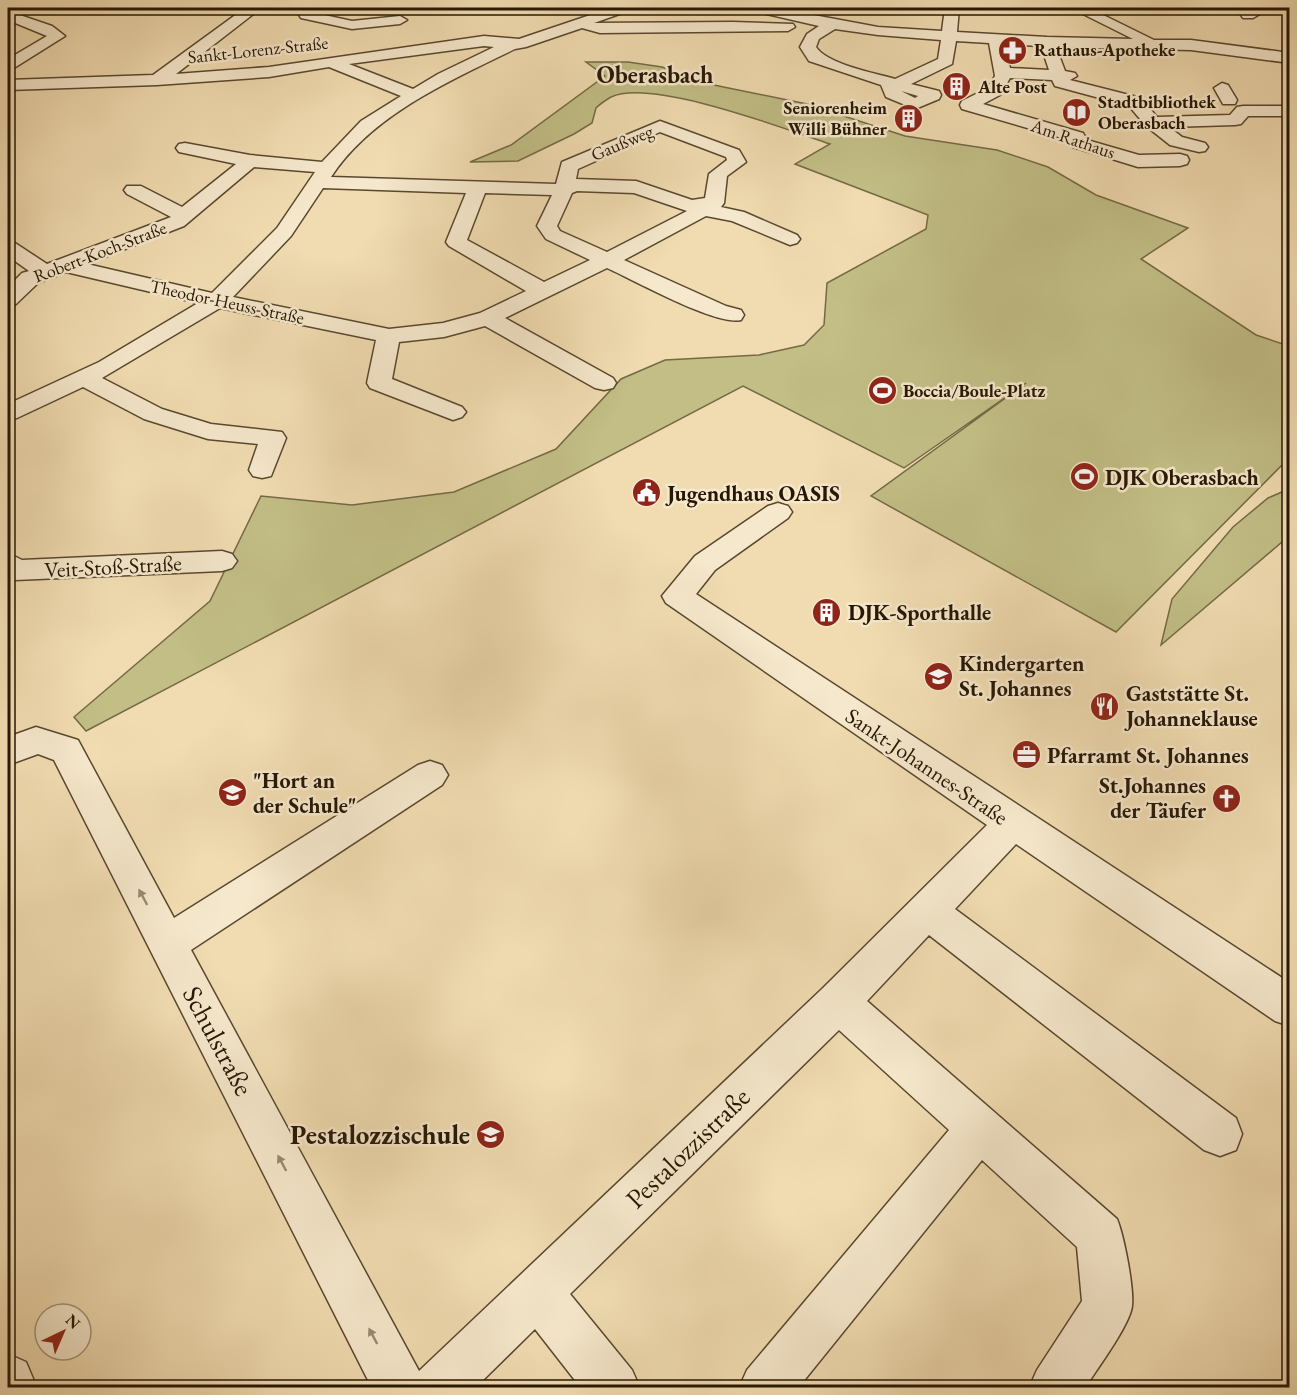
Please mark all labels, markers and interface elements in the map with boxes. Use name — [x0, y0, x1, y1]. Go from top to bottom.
street label: Sankt-Lorenz-Straße — [187, 31, 329, 68]
pharmacy icon: Rathaus-Apotheke — [997, 34, 1029, 66]
place label: Rathaus-Apotheke — [1034, 38, 1176, 61]
district label: Oberasbach — [597, 59, 714, 90]
building icon: Alte Post — [941, 71, 973, 103]
place label: Alte Post — [977, 75, 1047, 98]
place label: Stadtbibliothek Oberasbach — [1098, 90, 1217, 134]
place label: Seniorenheim Willi Bühner — [784, 96, 888, 140]
library icon: Stadtbibliothek Oberasbach — [1061, 96, 1093, 128]
building icon: Seniorenheim Willi Bühner — [892, 102, 924, 134]
street label: Am Rathaus — [1027, 113, 1118, 164]
street label: Gaußweg — [587, 119, 657, 166]
street label: Robert-Koch-Straße — [30, 216, 170, 287]
street label: Theodor-Heuss-Straße — [148, 274, 306, 329]
sports icon: Boccia/Boule-Platz — [866, 375, 898, 407]
place label: Boccia/Boule-Platz — [903, 379, 1046, 402]
sports icon: DJK Oberasbach — [1068, 461, 1100, 493]
place label: DJK Oberasbach — [1105, 463, 1259, 492]
public building icon: Jugendhaus OASIS — [630, 477, 662, 509]
place label: Jugendhaus OASIS — [665, 479, 840, 508]
street label: Veit-Stoß-Straße — [44, 548, 183, 585]
building icon: DJK-Sporthalle — [811, 596, 843, 628]
place label: DJK-Sporthalle — [848, 598, 991, 627]
place label: Kindergarten St. Johannes — [959, 649, 1085, 703]
school or university icon: Kindergarten St. Johannes — [922, 660, 954, 692]
place label: Gaststätte St. Johanneklause — [1124, 679, 1258, 733]
restaurant icon: Gaststätte St. Johanneklause — [1089, 690, 1121, 722]
street label: Sankt-Johannes-Straße — [840, 701, 1014, 832]
office icon: Pfarramt St. Johannes — [1010, 739, 1042, 771]
place label: Pfarramt St. Johannes — [1047, 741, 1249, 770]
place label: "Hort an der Schule" — [253, 766, 357, 820]
place label: St.Johannes der Täufer — [1099, 771, 1207, 825]
school or university icon: "Hort an der Schule" — [216, 777, 248, 809]
church icon: St.Johannes der Täufer — [1211, 782, 1243, 814]
one-way arrow — [138, 889, 148, 906]
street label: Schulstraße — [175, 980, 262, 1102]
street label: Pestalozzistraße — [618, 1080, 757, 1216]
place label: Pestalozzischule — [290, 1117, 470, 1152]
school or university icon: Pestalozzischule — [475, 1119, 507, 1151]
one-way arrow — [277, 1154, 287, 1171]
north arrow — [33, 1302, 93, 1362]
text: N — [61, 1310, 85, 1334]
one-way arrow — [368, 1327, 378, 1344]

